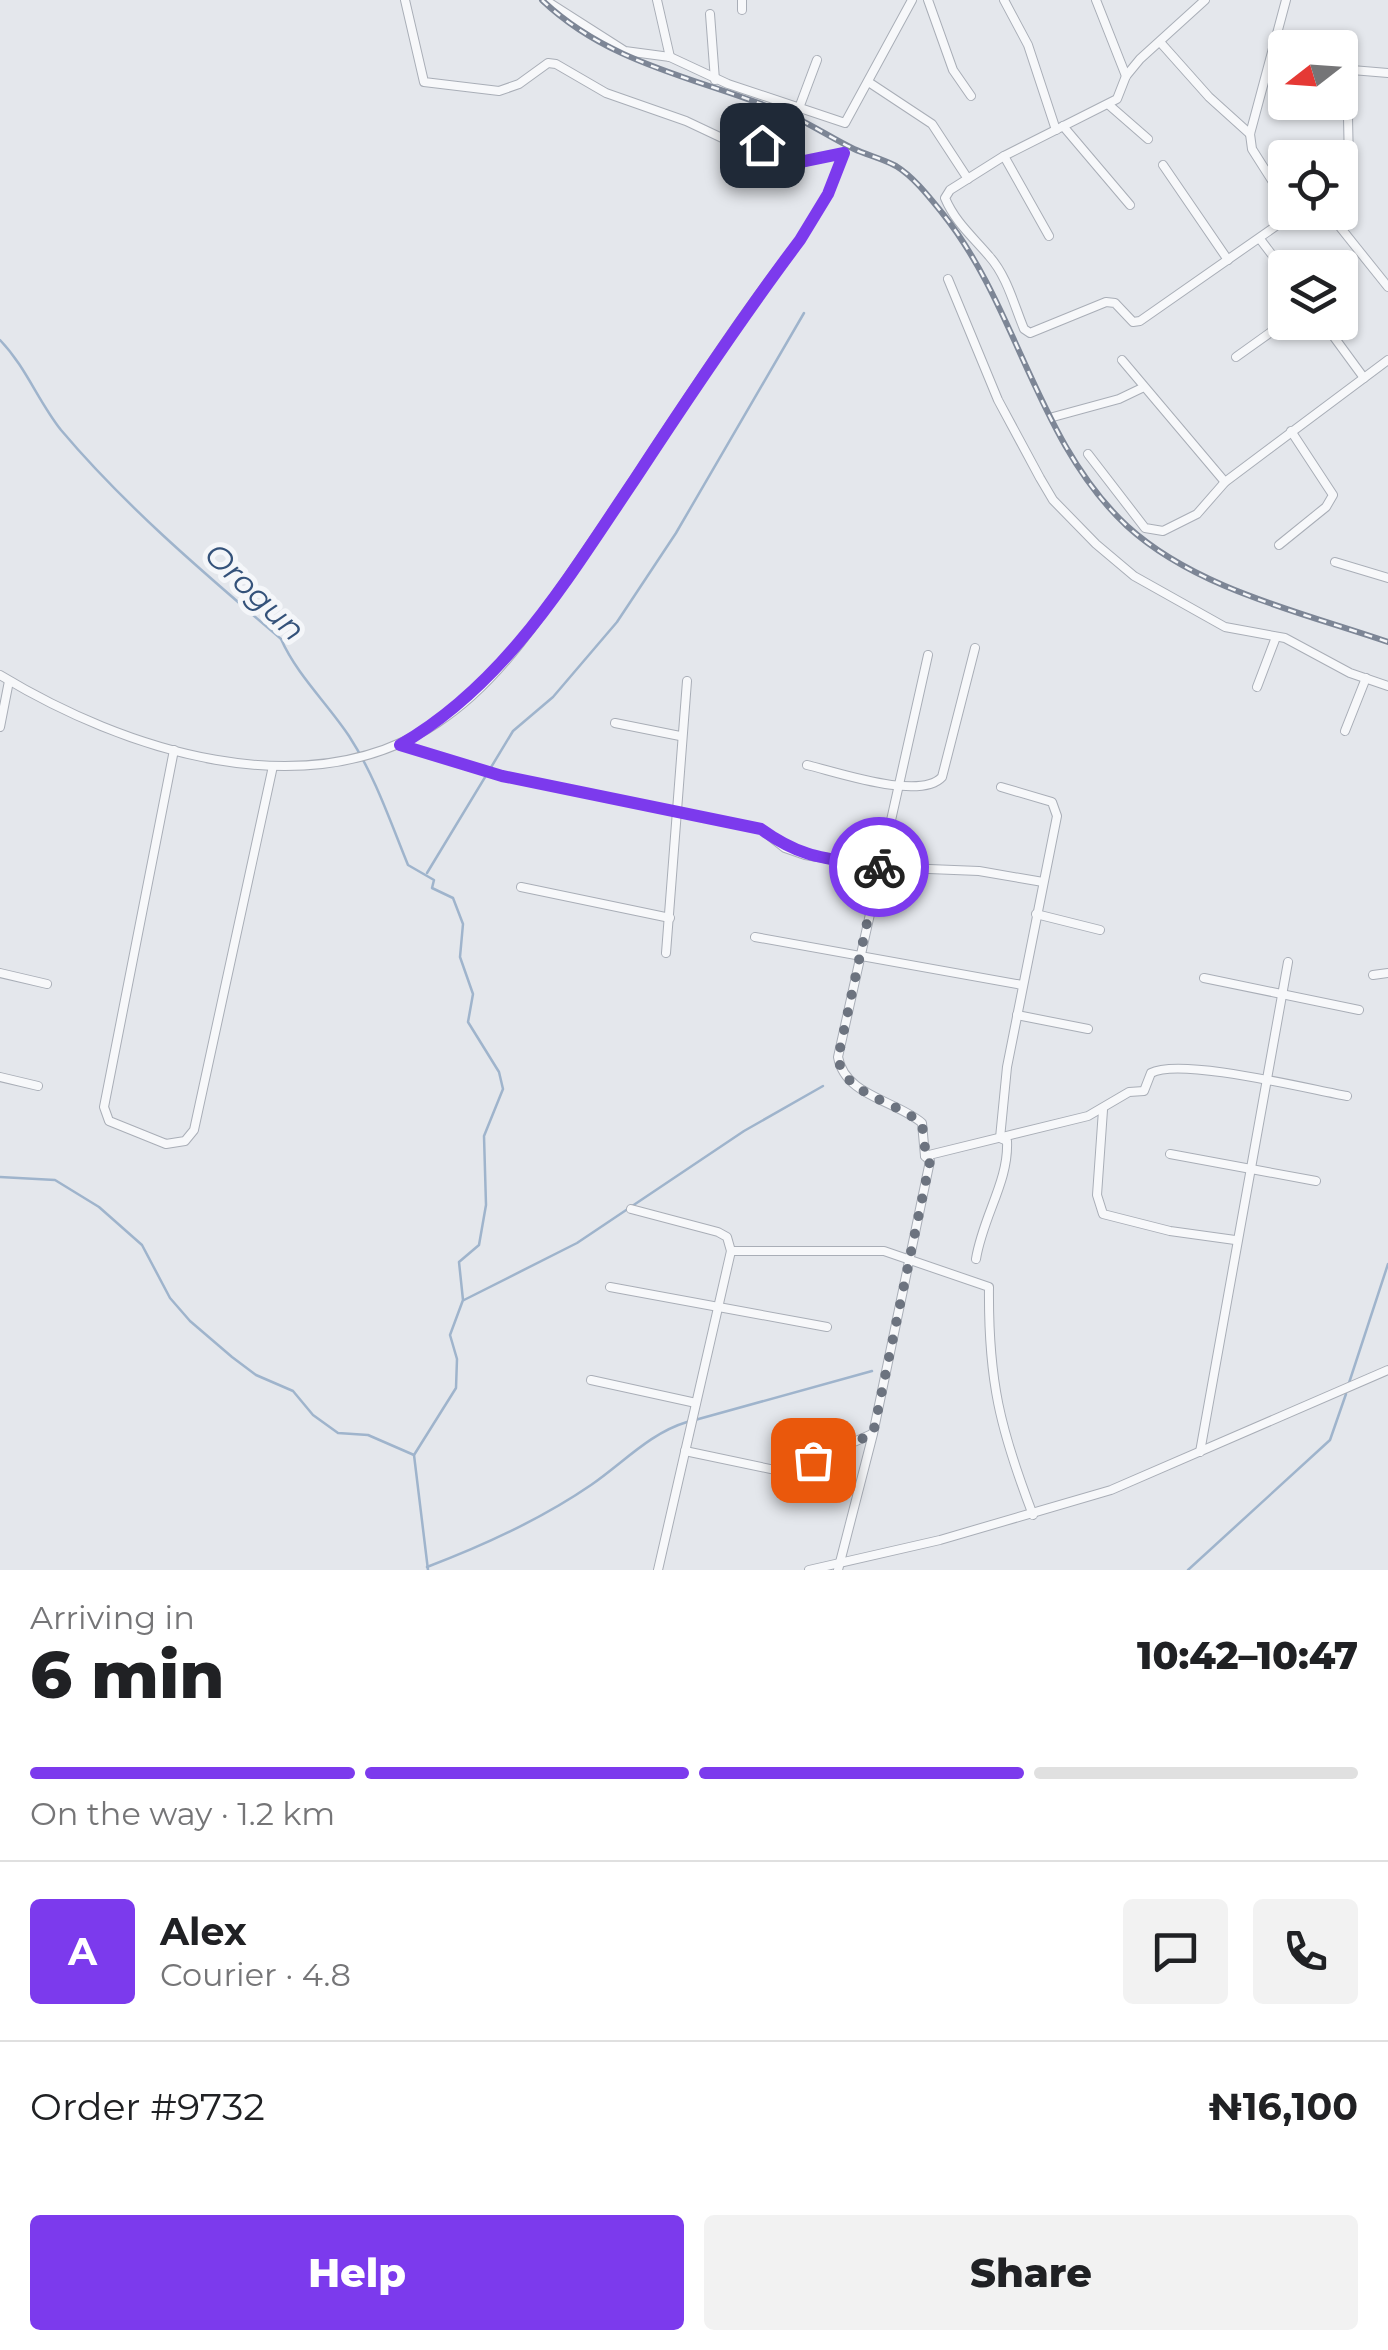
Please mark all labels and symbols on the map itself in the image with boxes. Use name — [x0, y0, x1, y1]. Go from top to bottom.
north arrow — [1268, 30, 1358, 120]
pin — [720, 103, 805, 188]
water label: Orogun — [197, 534, 314, 649]
courier — [829, 817, 929, 917]
pin — [771, 1418, 856, 1503]

